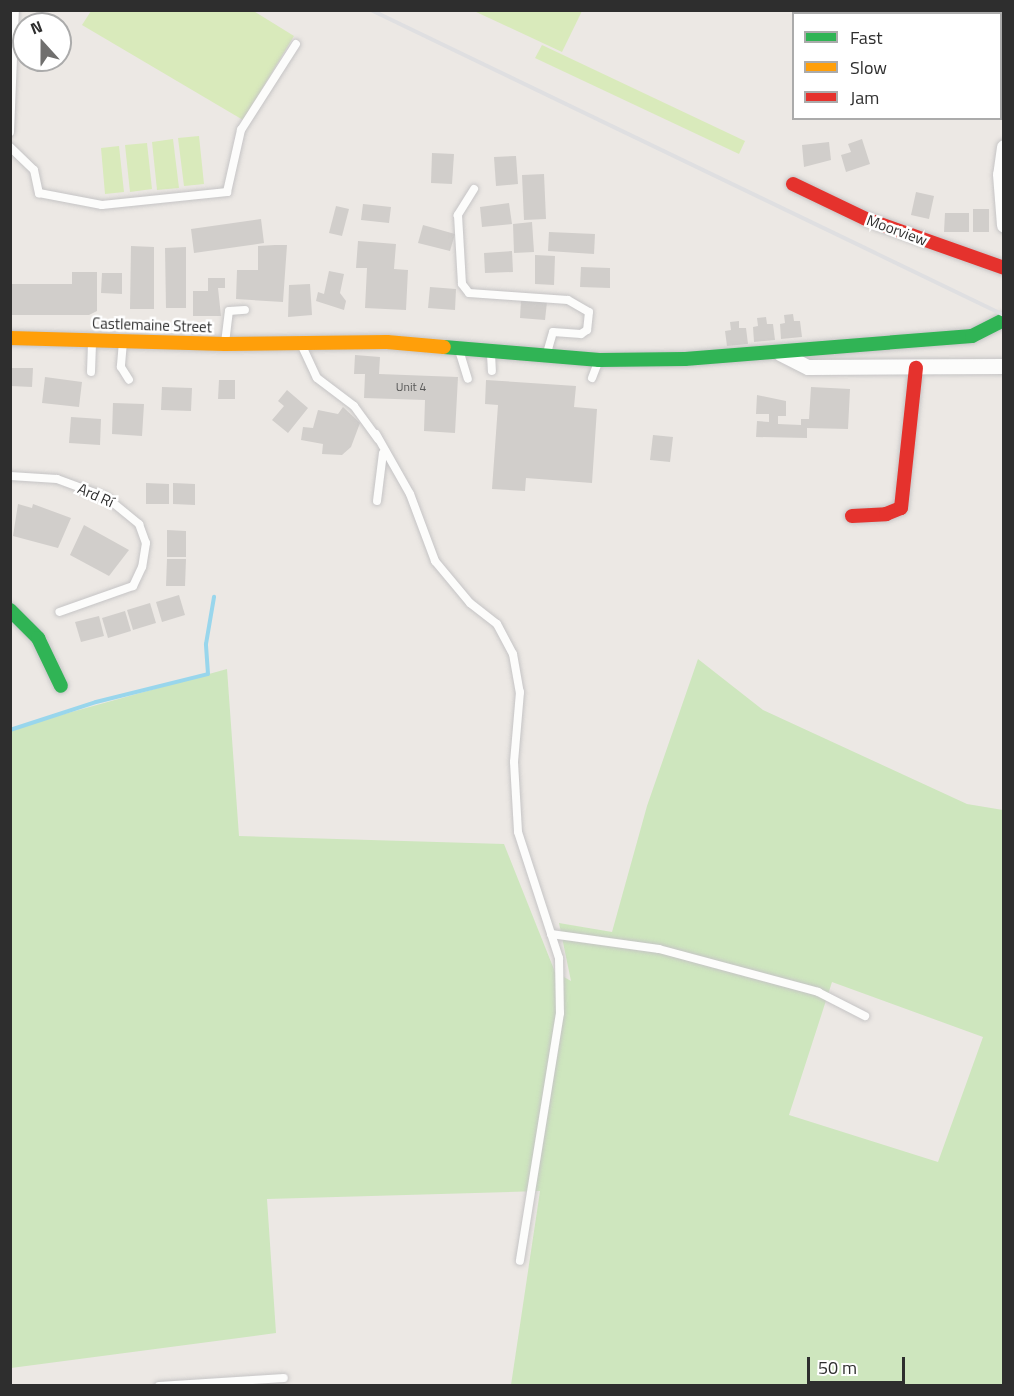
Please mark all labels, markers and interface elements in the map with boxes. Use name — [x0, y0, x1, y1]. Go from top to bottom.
north arrow — [12, 12, 72, 72]
legend — [792, 12, 1002, 120]
text: N — [27, 14, 46, 40]
text: Fast — [850, 24, 883, 51]
text: Slow — [850, 54, 887, 81]
text: Jam — [850, 84, 879, 111]
street label: Moorview — [864, 211, 930, 249]
street label: Castlemaine Street — [92, 314, 212, 336]
house number: Unit 4 — [396, 380, 426, 394]
street label: Ard Rí — [75, 479, 117, 511]
scale bar — [810, 1345, 908, 1383]
text: 50 m — [818, 1354, 857, 1381]

